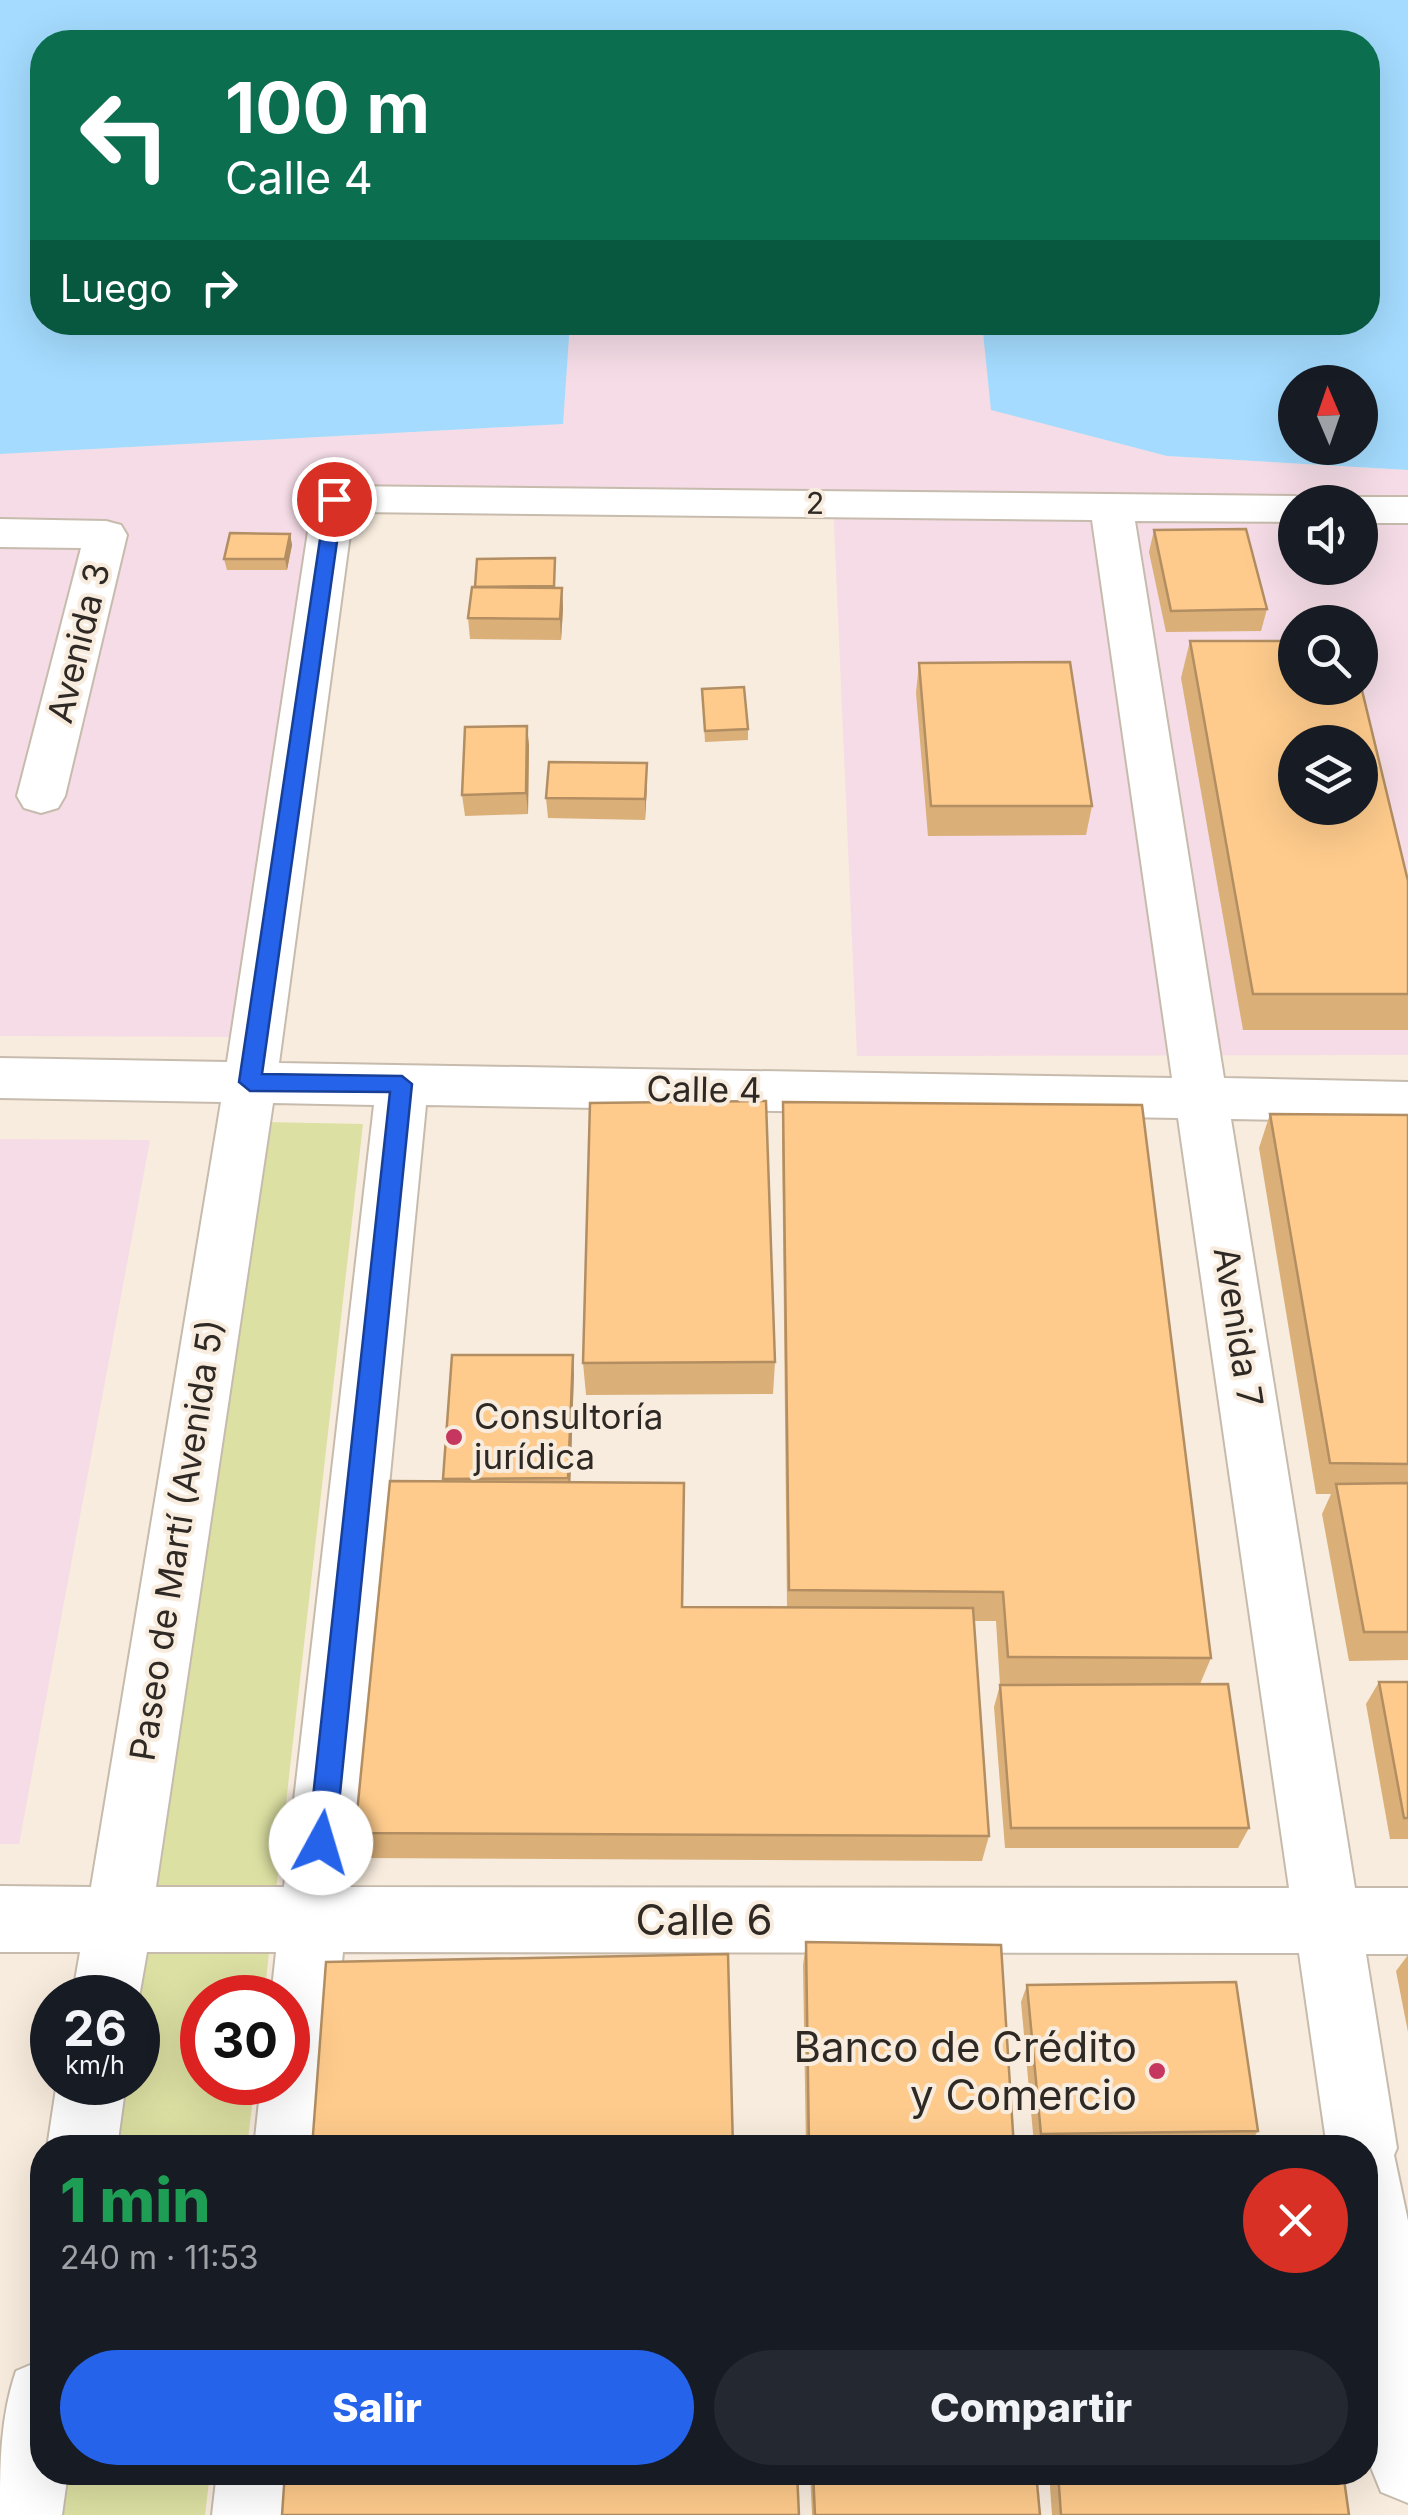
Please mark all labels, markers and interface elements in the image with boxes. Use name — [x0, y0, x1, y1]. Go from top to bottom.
text: 100 m — [225, 65, 430, 150]
icon: left — [60, 70, 190, 200]
text: Calle 4 — [225, 150, 373, 205]
icon: right — [192, 260, 247, 315]
text: Luego — [60, 265, 172, 311]
north arrow — [1278, 365, 1378, 465]
map controls — [1278, 365, 1378, 825]
pin — [292, 457, 377, 542]
icon: arrive — [307, 472, 362, 527]
street label: 2 — [806, 485, 824, 521]
button: sound — [1278, 485, 1378, 585]
street label: Avenida 3 — [38, 559, 118, 727]
button: search — [1278, 605, 1378, 705]
button: layers — [1278, 725, 1378, 825]
street label: Calle 4 — [646, 1067, 762, 1111]
street label: Avenida 7 — [1206, 1244, 1272, 1410]
street label: Paseo de Martí (Avenida 5) — [120, 1316, 232, 1763]
place label: Consultoría jurídica — [473, 1395, 663, 1477]
marker: Consultoría jurídica — [443, 1426, 465, 1448]
position arrow — [269, 1791, 373, 1895]
street label: Calle 6 — [636, 1894, 772, 1945]
speed limit sign: 30 — [180, 1975, 310, 2105]
text: 26 — [63, 1998, 127, 2058]
place label: Banco de Crédito y Comercio — [793, 2021, 1137, 2120]
text: km/h — [65, 2050, 125, 2080]
marker: Banco de Crédito y Comercio — [1146, 2060, 1168, 2082]
text: 1 min — [60, 2164, 210, 2236]
button: close — [1243, 2168, 1348, 2273]
text: 240 m · 11:53 — [60, 2238, 259, 2277]
button: Salir — [60, 2350, 694, 2465]
button: Compartir — [714, 2350, 1348, 2465]

